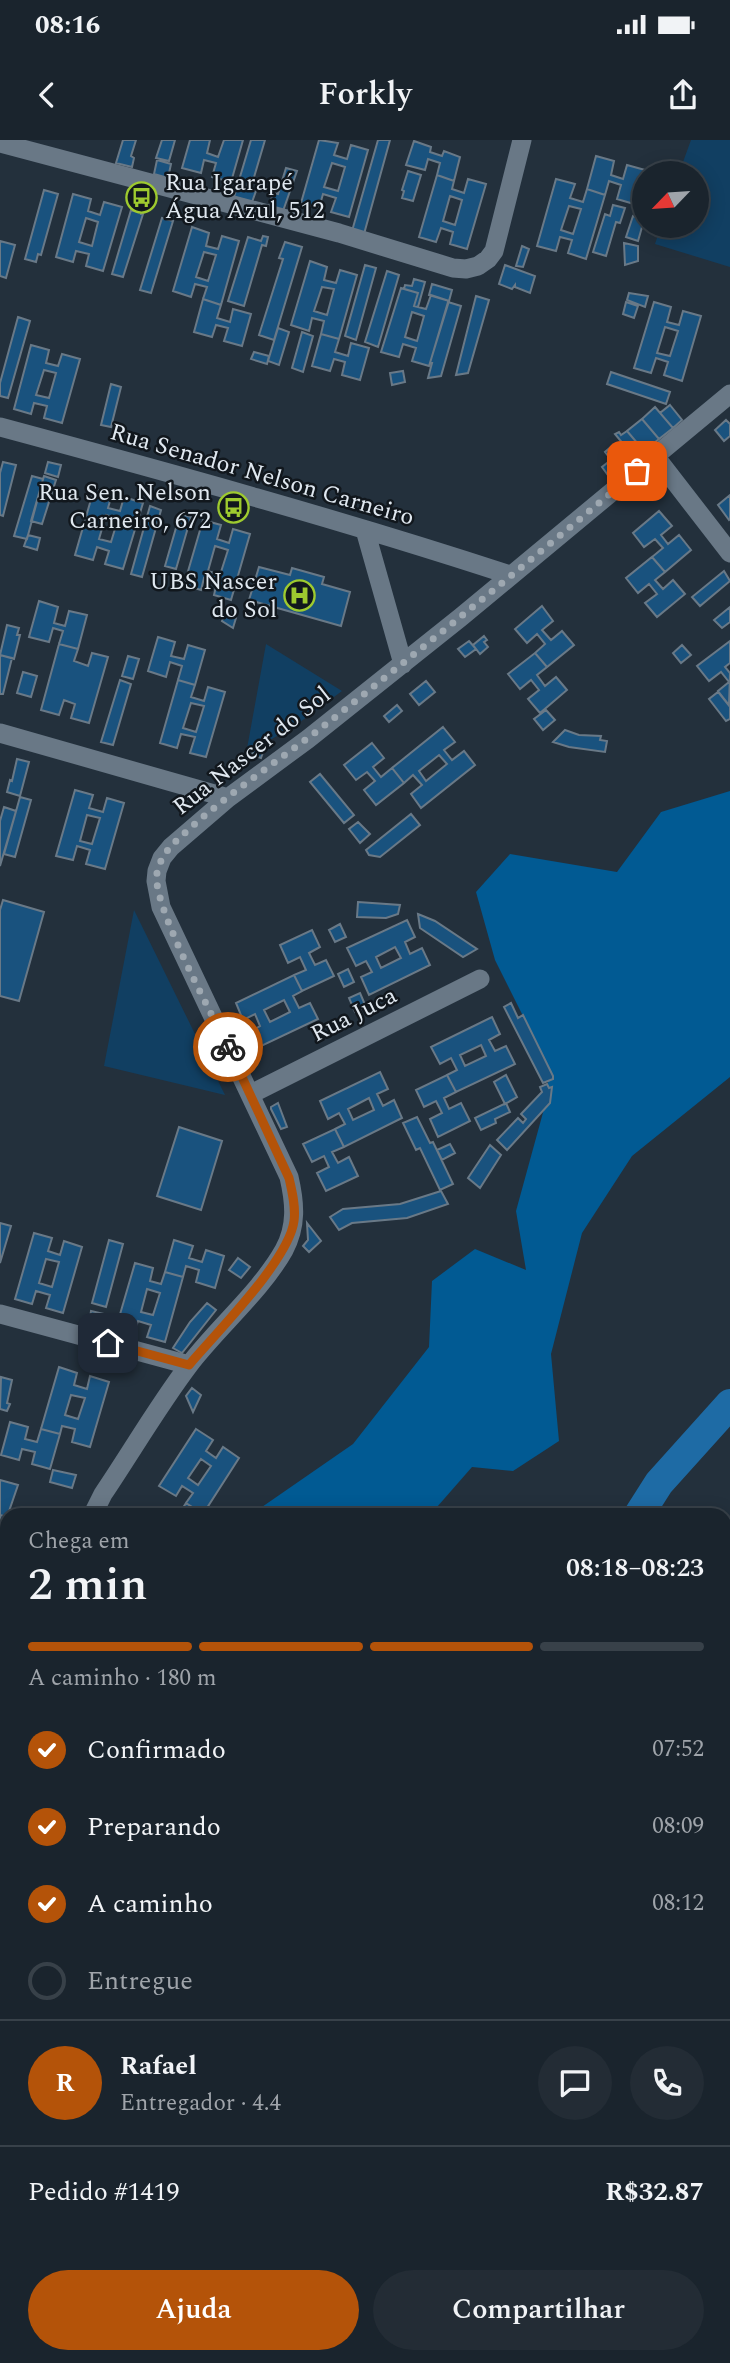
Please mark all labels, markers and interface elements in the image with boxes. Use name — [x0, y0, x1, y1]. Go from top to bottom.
text: 08:16 — [35, 5, 100, 45]
text: Forkly — [318, 70, 412, 119]
icon: back — [28, 76, 66, 114]
icon: share — [664, 76, 702, 114]
north arrow — [632, 161, 709, 238]
map controls — [632, 161, 709, 238]
place label: Rua Igarapé Água Azul, 512 — [165, 165, 324, 229]
bus stop icon: Rua Igarapé Água Azul, 512 — [125, 180, 159, 214]
street label: Rua Senador Nelson Carneiro — [106, 414, 418, 536]
pin — [607, 441, 667, 501]
icon: bag — [618, 452, 656, 490]
place label: Rua Sen. Nelson Carneiro, 672 — [38, 475, 211, 539]
bus stop icon: Rua Sen. Nelson Carneiro, 672 — [217, 490, 251, 524]
place label: UBS Nascer do Sol — [149, 564, 277, 628]
hospital icon: UBS Nascer do Sol — [283, 579, 317, 613]
street label: Rua Nascer do Sol — [165, 678, 339, 824]
street label: Rua Juca — [304, 978, 404, 1052]
courier — [193, 1012, 263, 1082]
icon: bike — [209, 1028, 247, 1066]
pin — [78, 1313, 138, 1373]
icon: home — [89, 1324, 127, 1362]
text: Chega em — [28, 1524, 129, 1559]
text: 08:18–08:23 — [566, 1548, 704, 1588]
text: 2 min — [28, 1550, 147, 1620]
text: A caminho · 180 m — [28, 1661, 217, 1696]
text: Confirmado — [87, 1730, 226, 1770]
icon: check — [28, 1731, 66, 1769]
text: 07:52 — [652, 1732, 704, 1767]
text: Preparando — [87, 1807, 221, 1847]
icon: check — [28, 1808, 66, 1846]
text: 08:09 — [652, 1809, 704, 1844]
text: A caminho — [87, 1884, 213, 1924]
icon: check — [28, 1885, 66, 1923]
text: 08:12 — [652, 1886, 704, 1921]
text: Entregue — [87, 1961, 193, 2001]
text: Rafael — [120, 2046, 197, 2086]
button: chat — [538, 2046, 612, 2120]
button: phone — [630, 2046, 704, 2120]
text: R — [56, 2063, 74, 2103]
text: Entregador · 4.4 — [120, 2086, 281, 2121]
text: Pedido #1419 — [28, 2172, 179, 2212]
text: R$32.87 — [605, 2172, 704, 2212]
button: Ajuda — [28, 2270, 359, 2350]
button: Compartilhar — [373, 2270, 704, 2350]

